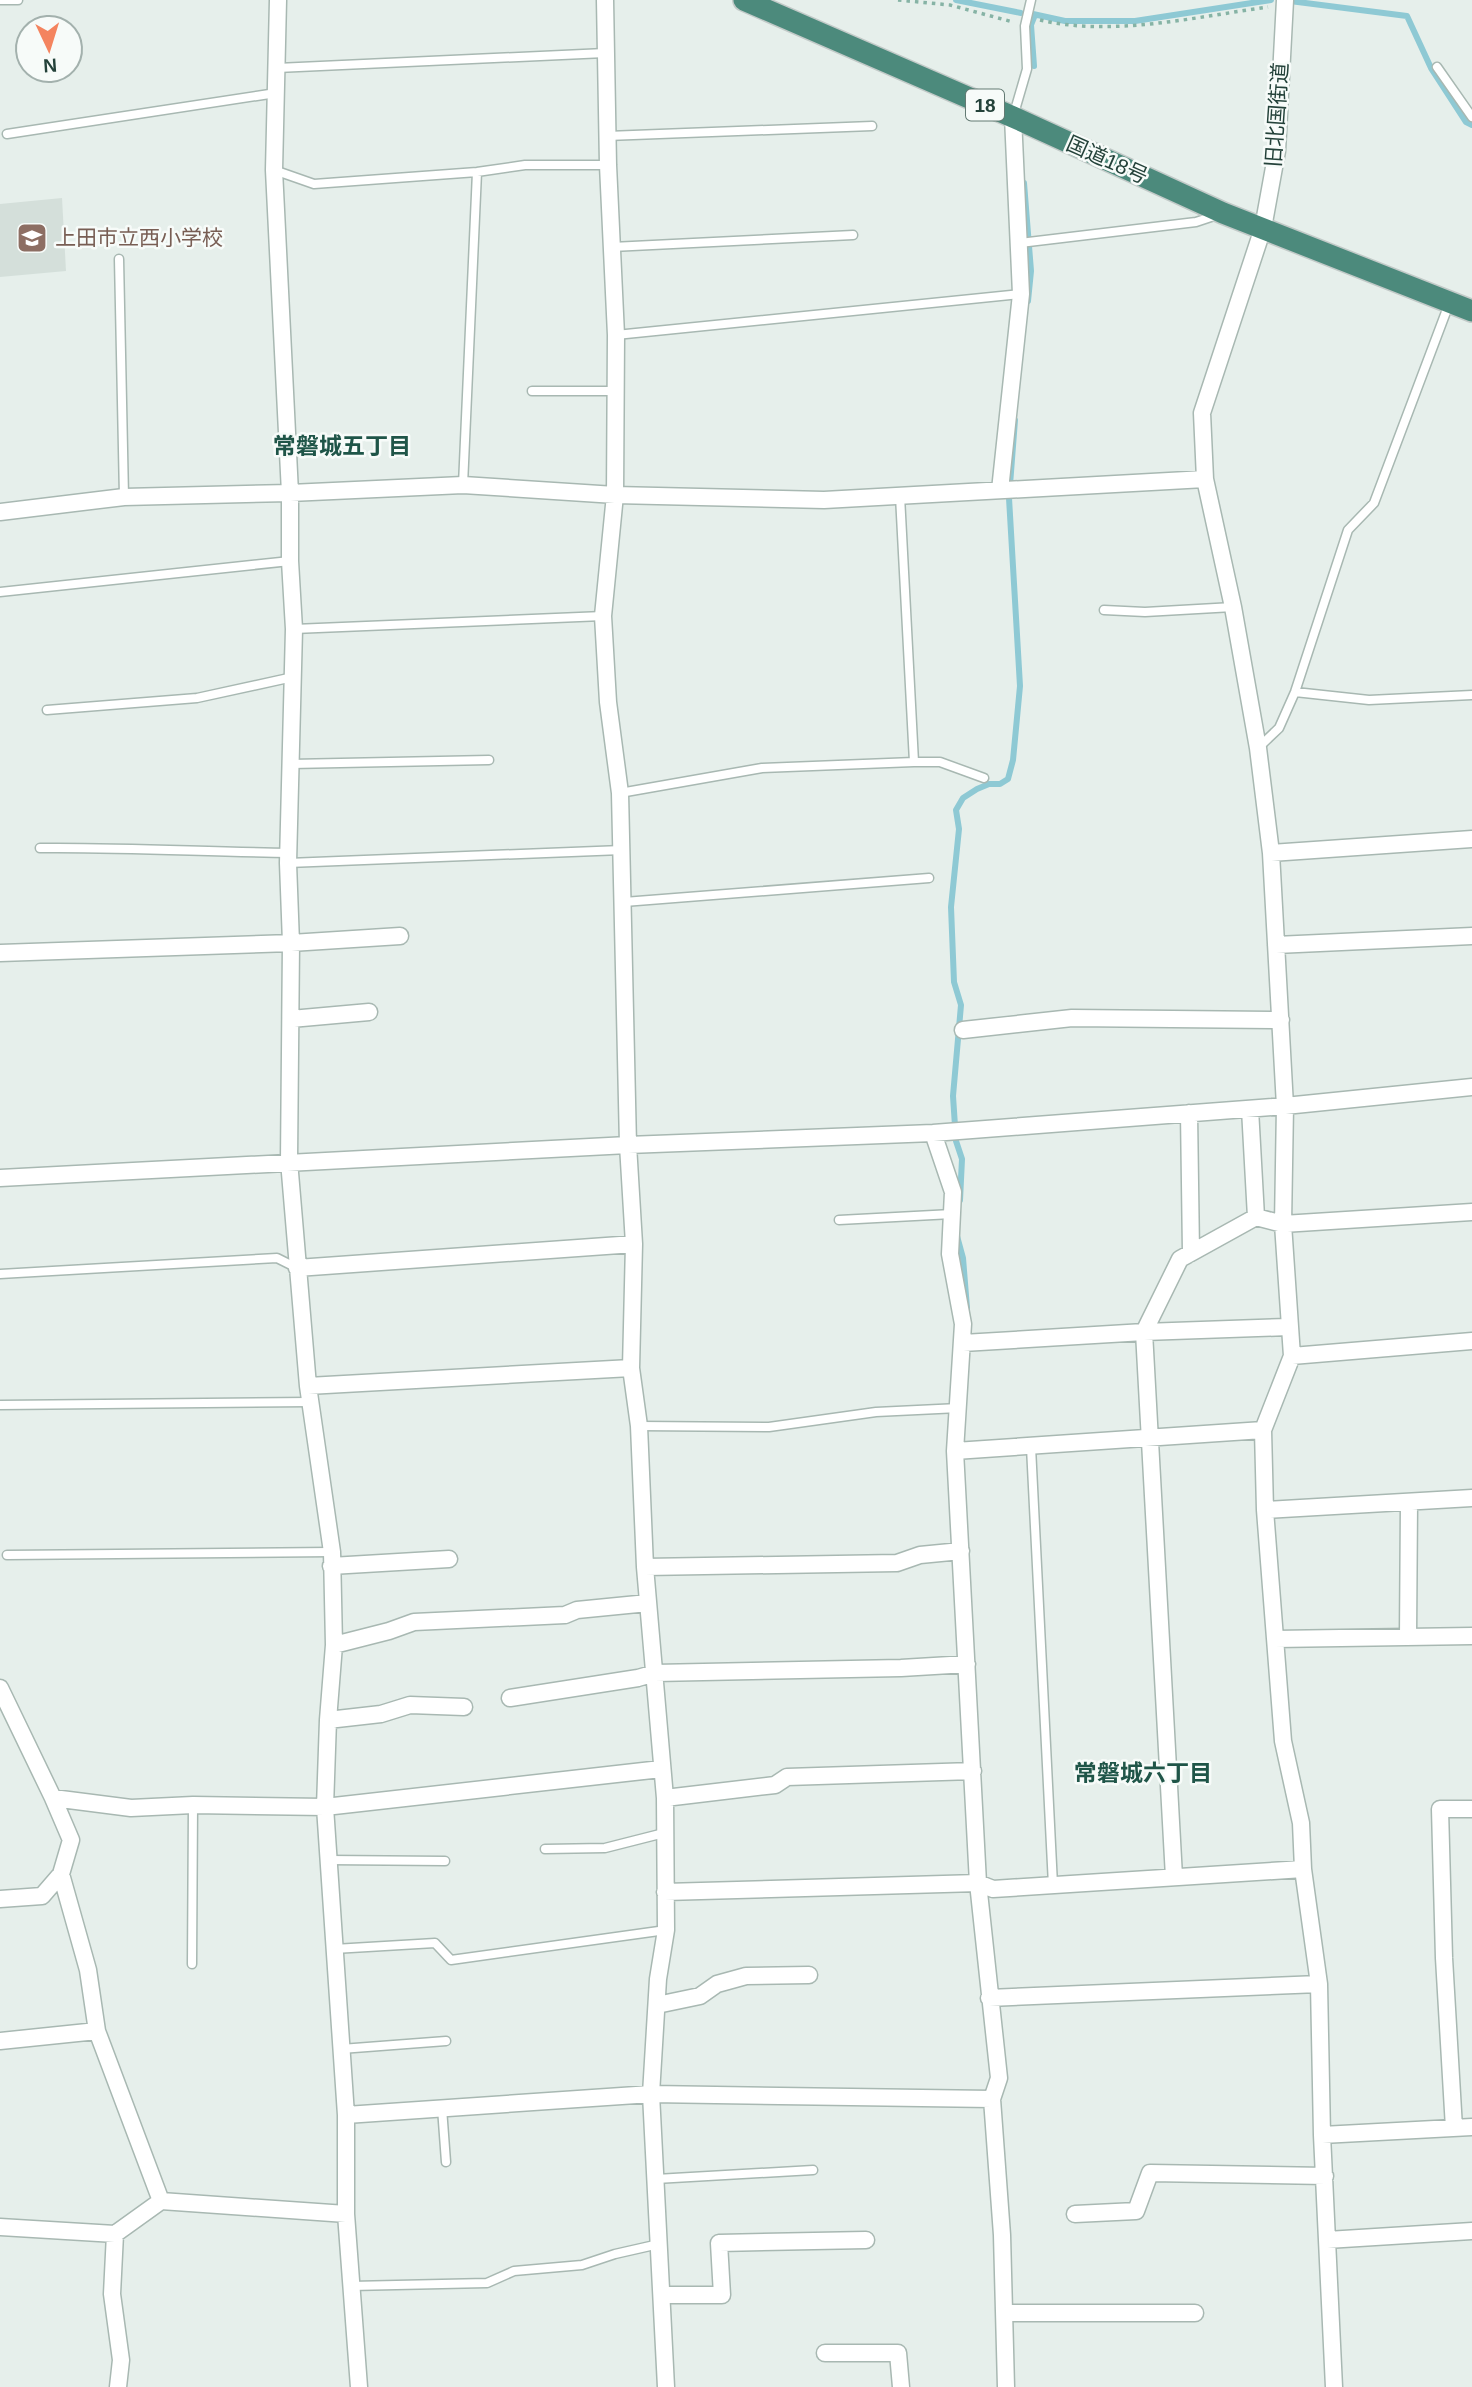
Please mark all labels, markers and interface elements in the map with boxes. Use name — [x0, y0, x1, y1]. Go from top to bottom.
north arrow — [14, 14, 84, 84]
text: N — [43, 55, 58, 76]
street label: 旧北国街道 — [1261, 62, 1292, 168]
road number: 18 — [966, 90, 1004, 120]
street label: 国道18号 — [1063, 131, 1151, 188]
school or university icon: 上田市立西小学校 — [15, 221, 49, 255]
place label: 上田市立西小学校 — [55, 226, 223, 249]
district label: 常磐城五丁目 — [273, 433, 411, 459]
district label: 常磐城六丁目 — [1074, 1760, 1212, 1786]

